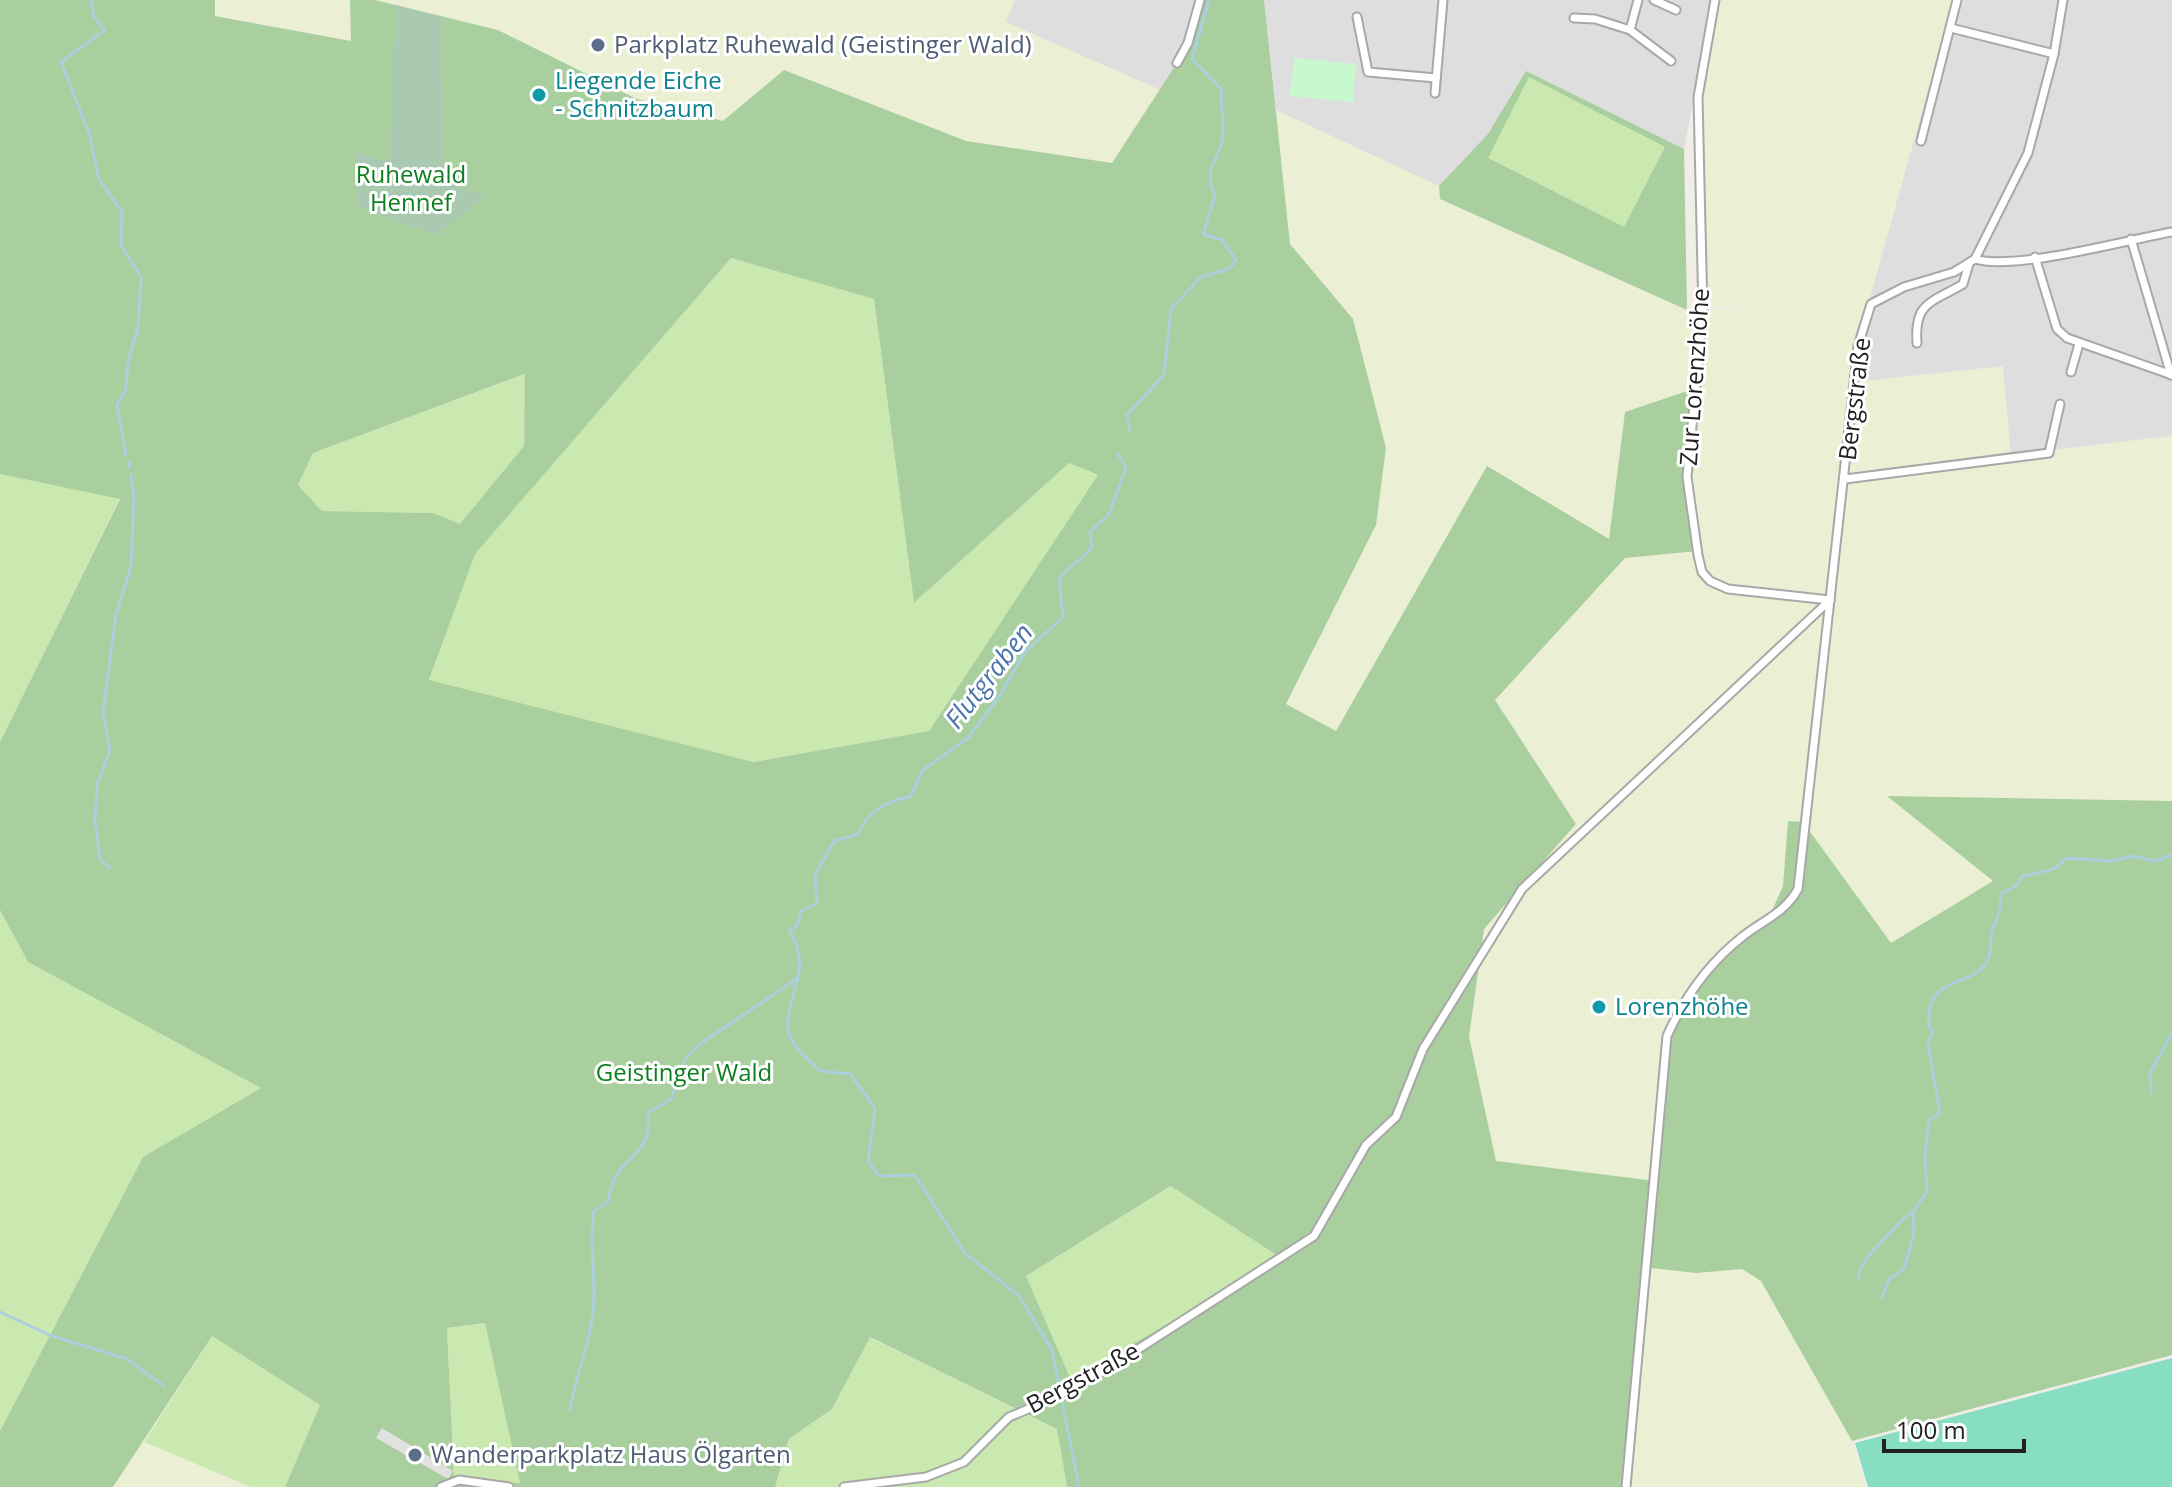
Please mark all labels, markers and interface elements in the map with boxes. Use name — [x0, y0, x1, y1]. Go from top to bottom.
place label: Parkplatz Ruhewald (Geistinger Wald) — [614, 27, 1032, 60]
marker: Parkplatz Ruhewald (Geistinger Wald) — [589, 36, 607, 54]
place label: Liegende Eiche - Schnitzbaum — [555, 63, 722, 124]
marker: Liegende Eiche - Schnitzbaum — [530, 86, 548, 104]
park label: Ruhewald Hennef — [356, 157, 466, 218]
street label: Zur Lorenzhöhe — [1671, 287, 1716, 467]
street label: Bergstraße — [1830, 336, 1877, 462]
water label: Flutgraben — [936, 615, 1041, 735]
place label: Lorenzhöhe — [1615, 989, 1749, 1022]
marker: Lorenzhöhe — [1590, 998, 1608, 1016]
park label: Geistinger Wald — [596, 1055, 772, 1088]
street label: Bergstraße — [1020, 1333, 1145, 1420]
scale bar — [1884, 1403, 2024, 1453]
text: 100 m — [1896, 1413, 1966, 1446]
place label: Wanderparkplatz Haus Ölgarten — [431, 1437, 791, 1470]
marker: Wanderparkplatz Haus Ölgarten — [406, 1446, 424, 1464]

